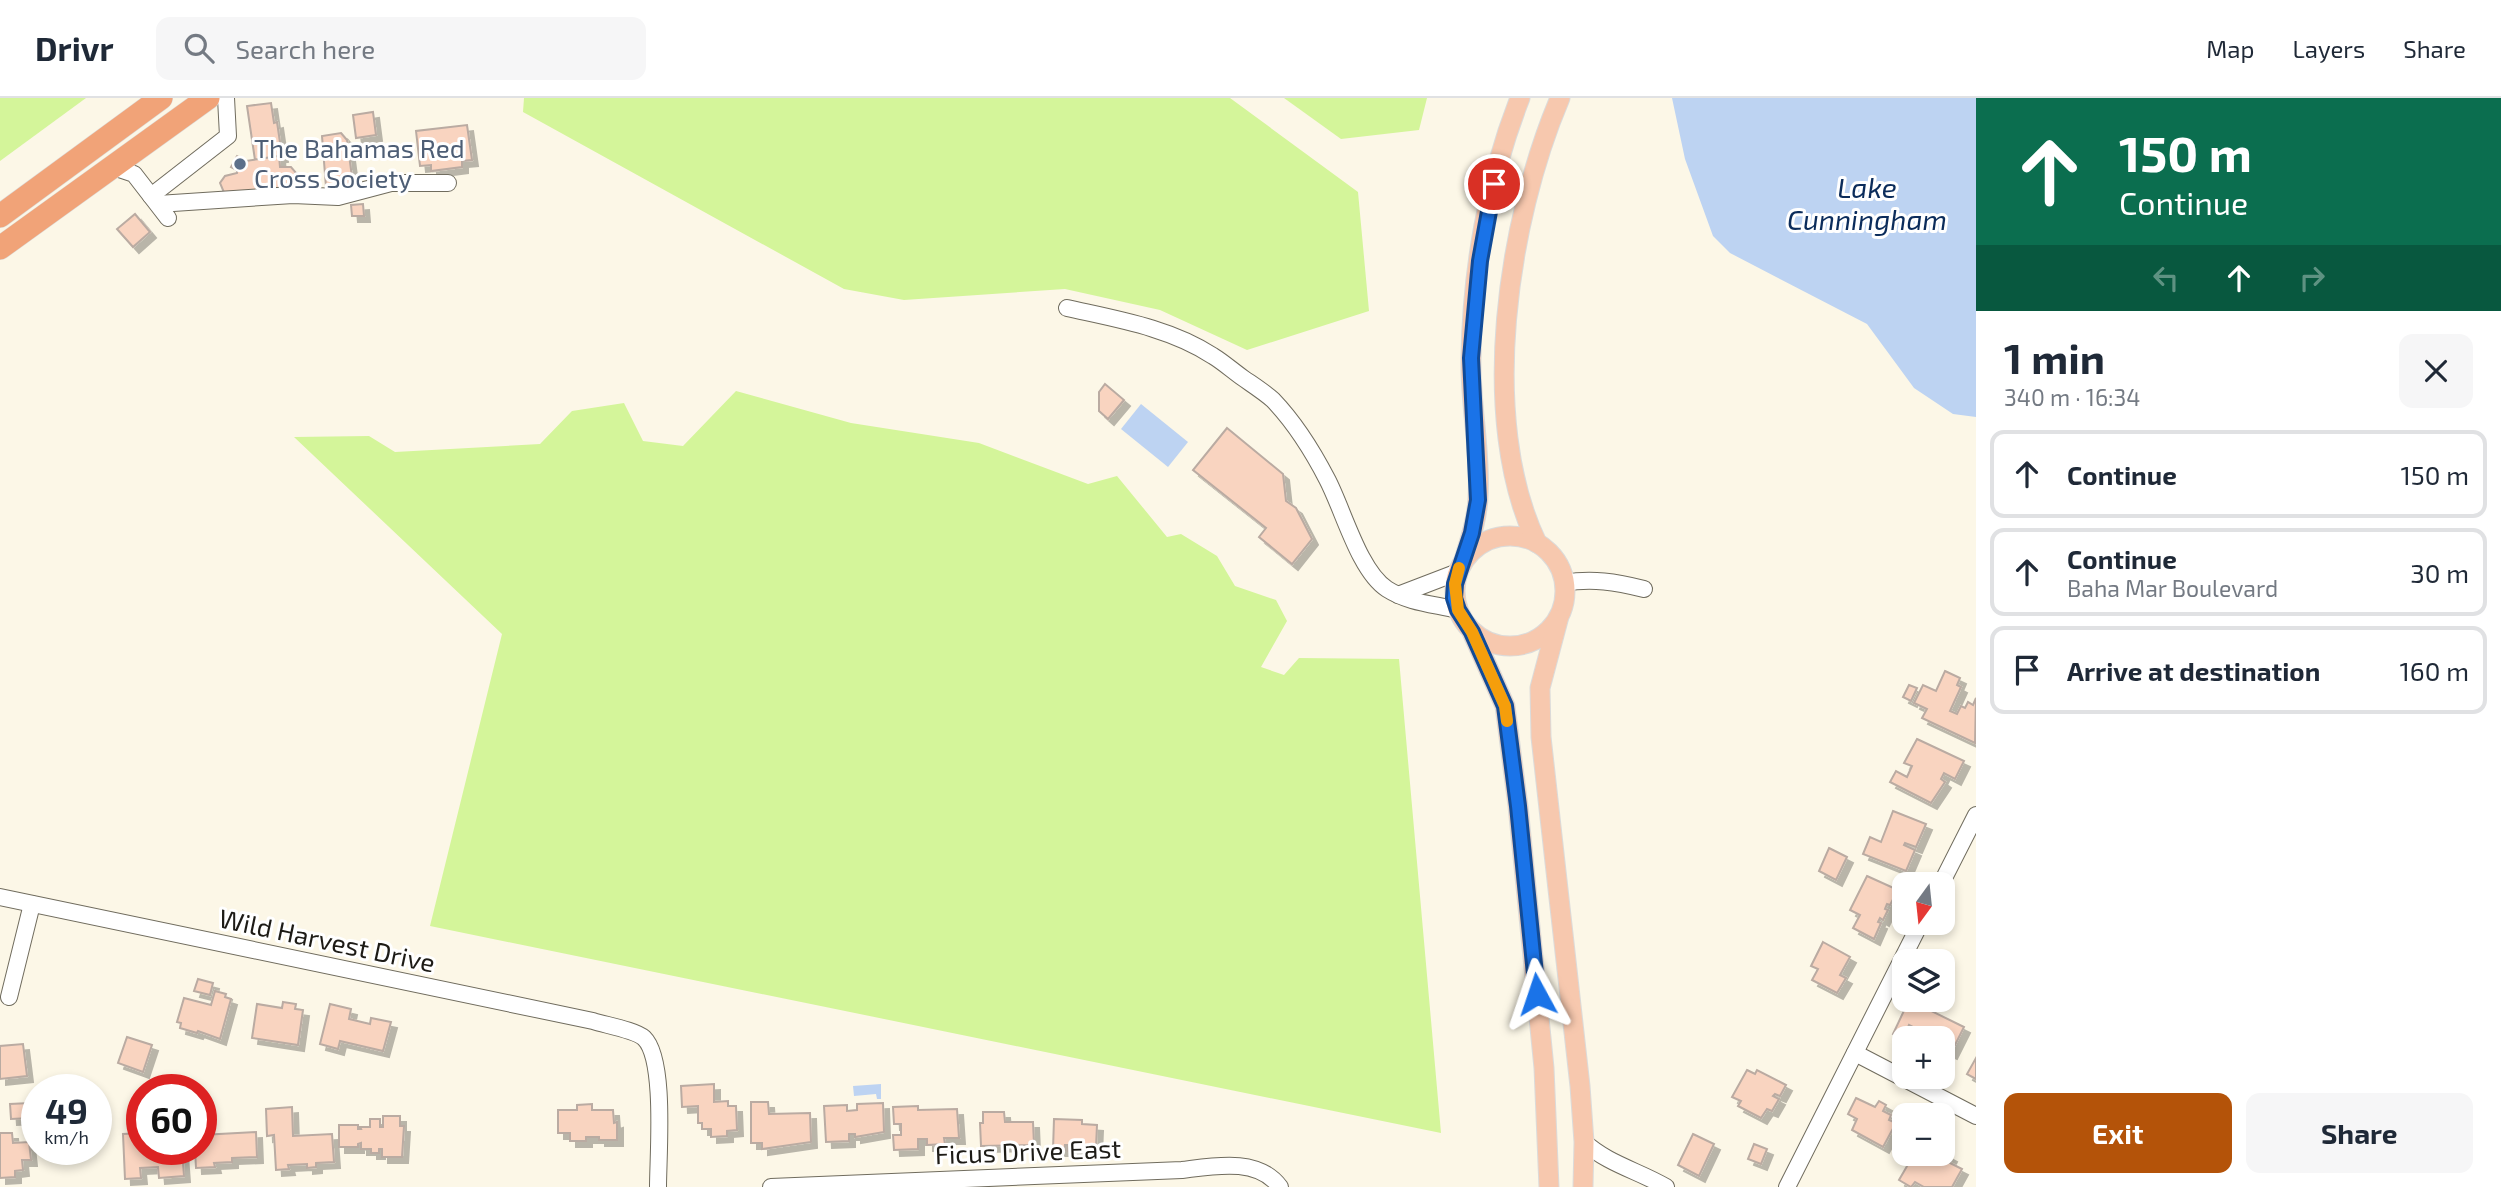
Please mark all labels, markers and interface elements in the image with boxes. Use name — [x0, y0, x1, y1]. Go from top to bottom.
search box — [156, 17, 646, 80]
text: Drivr — [35, 28, 114, 68]
icon: search — [180, 29, 218, 67]
text: Search here — [236, 33, 375, 64]
text: Map — [2206, 34, 2254, 63]
text: Layers — [2292, 34, 2365, 63]
text: Share — [2403, 34, 2466, 63]
text: 150 m — [2119, 123, 2252, 182]
icon: ahead — [2004, 126, 2095, 217]
place label: The Bahamas Red Cross Society — [254, 132, 465, 193]
pin — [1464, 154, 1524, 214]
marker: The Bahamas Red Cross Society — [232, 156, 248, 172]
icon: arrive — [1475, 165, 1513, 203]
water label: Lake Cunningham — [1787, 170, 1947, 236]
text: Continue — [2119, 183, 2248, 221]
icon: left — [2147, 259, 2185, 297]
icon: ahead — [2220, 259, 2258, 297]
icon: right — [2293, 259, 2331, 297]
text: 1 min — [2004, 332, 2105, 382]
button: close — [2399, 334, 2473, 408]
text: 340 m · 16:34 — [2004, 383, 2140, 411]
icon: ahead — [2008, 455, 2046, 493]
text: Continue — [2067, 459, 2177, 490]
text: 150 m — [2400, 459, 2469, 490]
text: Continue — [2067, 543, 2177, 574]
icon: ahead — [2008, 553, 2046, 591]
text: 30 m — [2410, 557, 2469, 588]
text: Baha Mar Boulevard — [2067, 574, 2278, 602]
icon: arrive — [2008, 651, 2046, 689]
text: Arrive at destination — [2067, 655, 2320, 686]
text: 160 m — [2400, 655, 2469, 686]
north arrow — [1892, 872, 1955, 934]
map controls — [1892, 872, 1955, 1166]
street label: Wild Harvest Drive — [217, 902, 438, 978]
button: layers — [1892, 949, 1955, 1012]
position arrow — [1500, 957, 1574, 1031]
button: + — [1892, 1026, 1955, 1089]
speed limit sign: 60 — [126, 1074, 217, 1165]
text: 49 — [45, 1089, 88, 1131]
button: Exit — [2004, 1093, 2232, 1173]
button: Share — [2246, 1093, 2473, 1173]
button: − — [1892, 1103, 1955, 1166]
text: km/h — [44, 1126, 89, 1148]
street label: Ficus Drive East — [934, 1132, 1122, 1169]

